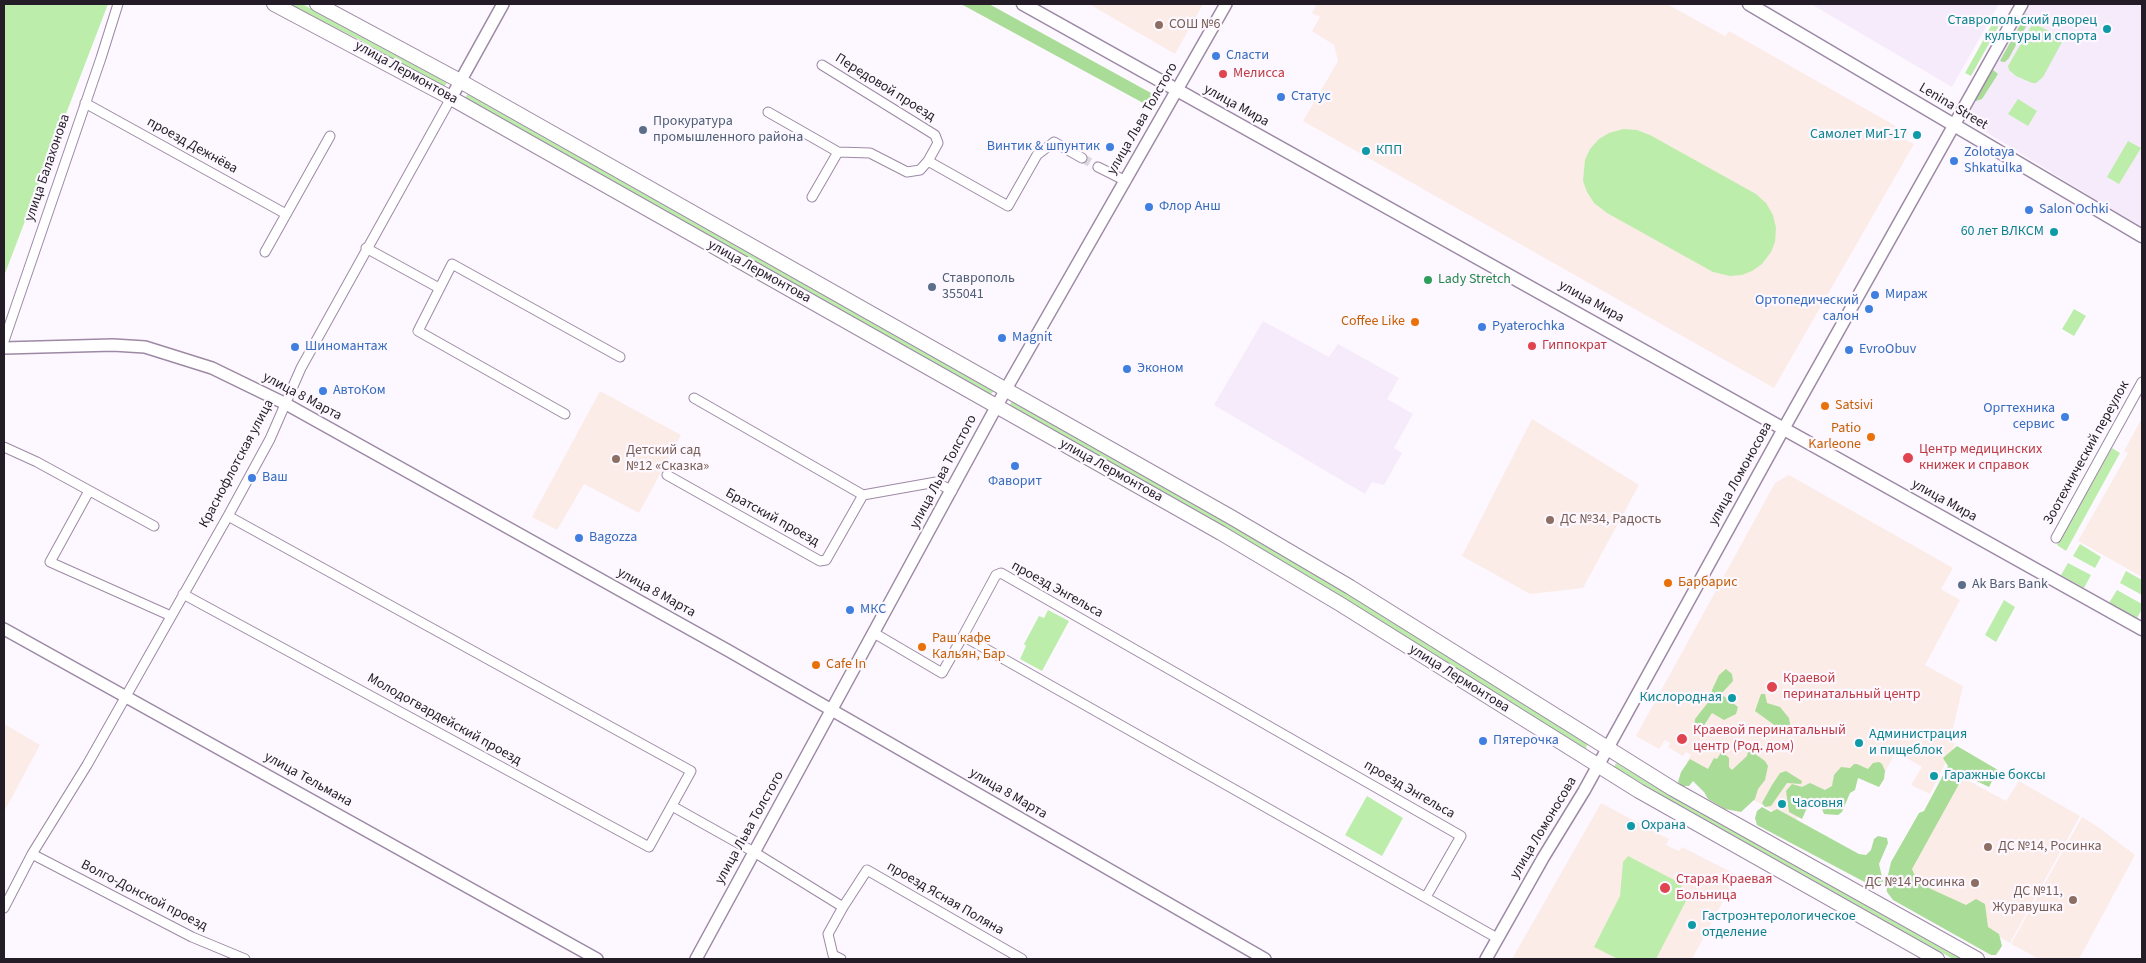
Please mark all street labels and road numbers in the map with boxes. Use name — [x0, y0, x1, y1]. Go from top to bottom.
street label: улица Лермонтова — [351, 38, 461, 108]
street label: Передовой проезд — [832, 50, 938, 126]
street label: улица Льва Толстого — [1104, 60, 1182, 178]
street label: Lenina Street — [1916, 80, 1990, 134]
street label: улица Мира — [1200, 81, 1272, 131]
street label: улица Балахонова — [22, 112, 74, 224]
street label: проезд Дежнёва — [144, 114, 240, 178]
street label: улица Лермонтова — [704, 237, 814, 307]
street label: улица Мира — [1555, 277, 1627, 327]
street label: улица 8 Марта — [260, 369, 344, 425]
street label: Зоотехнический переулок — [2040, 378, 2134, 528]
street label: Краснофлотская улица — [196, 397, 278, 531]
street label: улица Льва Толстого — [907, 412, 981, 532]
street label: улица Ломоносова — [1706, 419, 1776, 529]
street label: улица Лермонтова — [1056, 436, 1166, 506]
street label: улица Мира — [1908, 476, 1980, 526]
street label: Братский проезд — [722, 485, 822, 551]
street label: проезд Энгельса — [1008, 558, 1106, 622]
street label: улица 8 Марта — [614, 565, 698, 621]
street label: улица Лермонтова — [1406, 641, 1512, 717]
street label: Молодогвардейский проезд — [364, 671, 524, 769]
street label: улица Тельмана — [261, 749, 355, 811]
street label: проезд Энгельса — [1361, 757, 1457, 823]
street label: улица 8 Марта — [966, 765, 1050, 823]
street label: улица Льва Толстого — [712, 769, 788, 887]
street label: улица Ломоносова — [1507, 774, 1581, 882]
street label: Волго-Донской проезд — [78, 857, 210, 935]
street label: проезд Ясная Поляна — [883, 859, 1007, 939]

